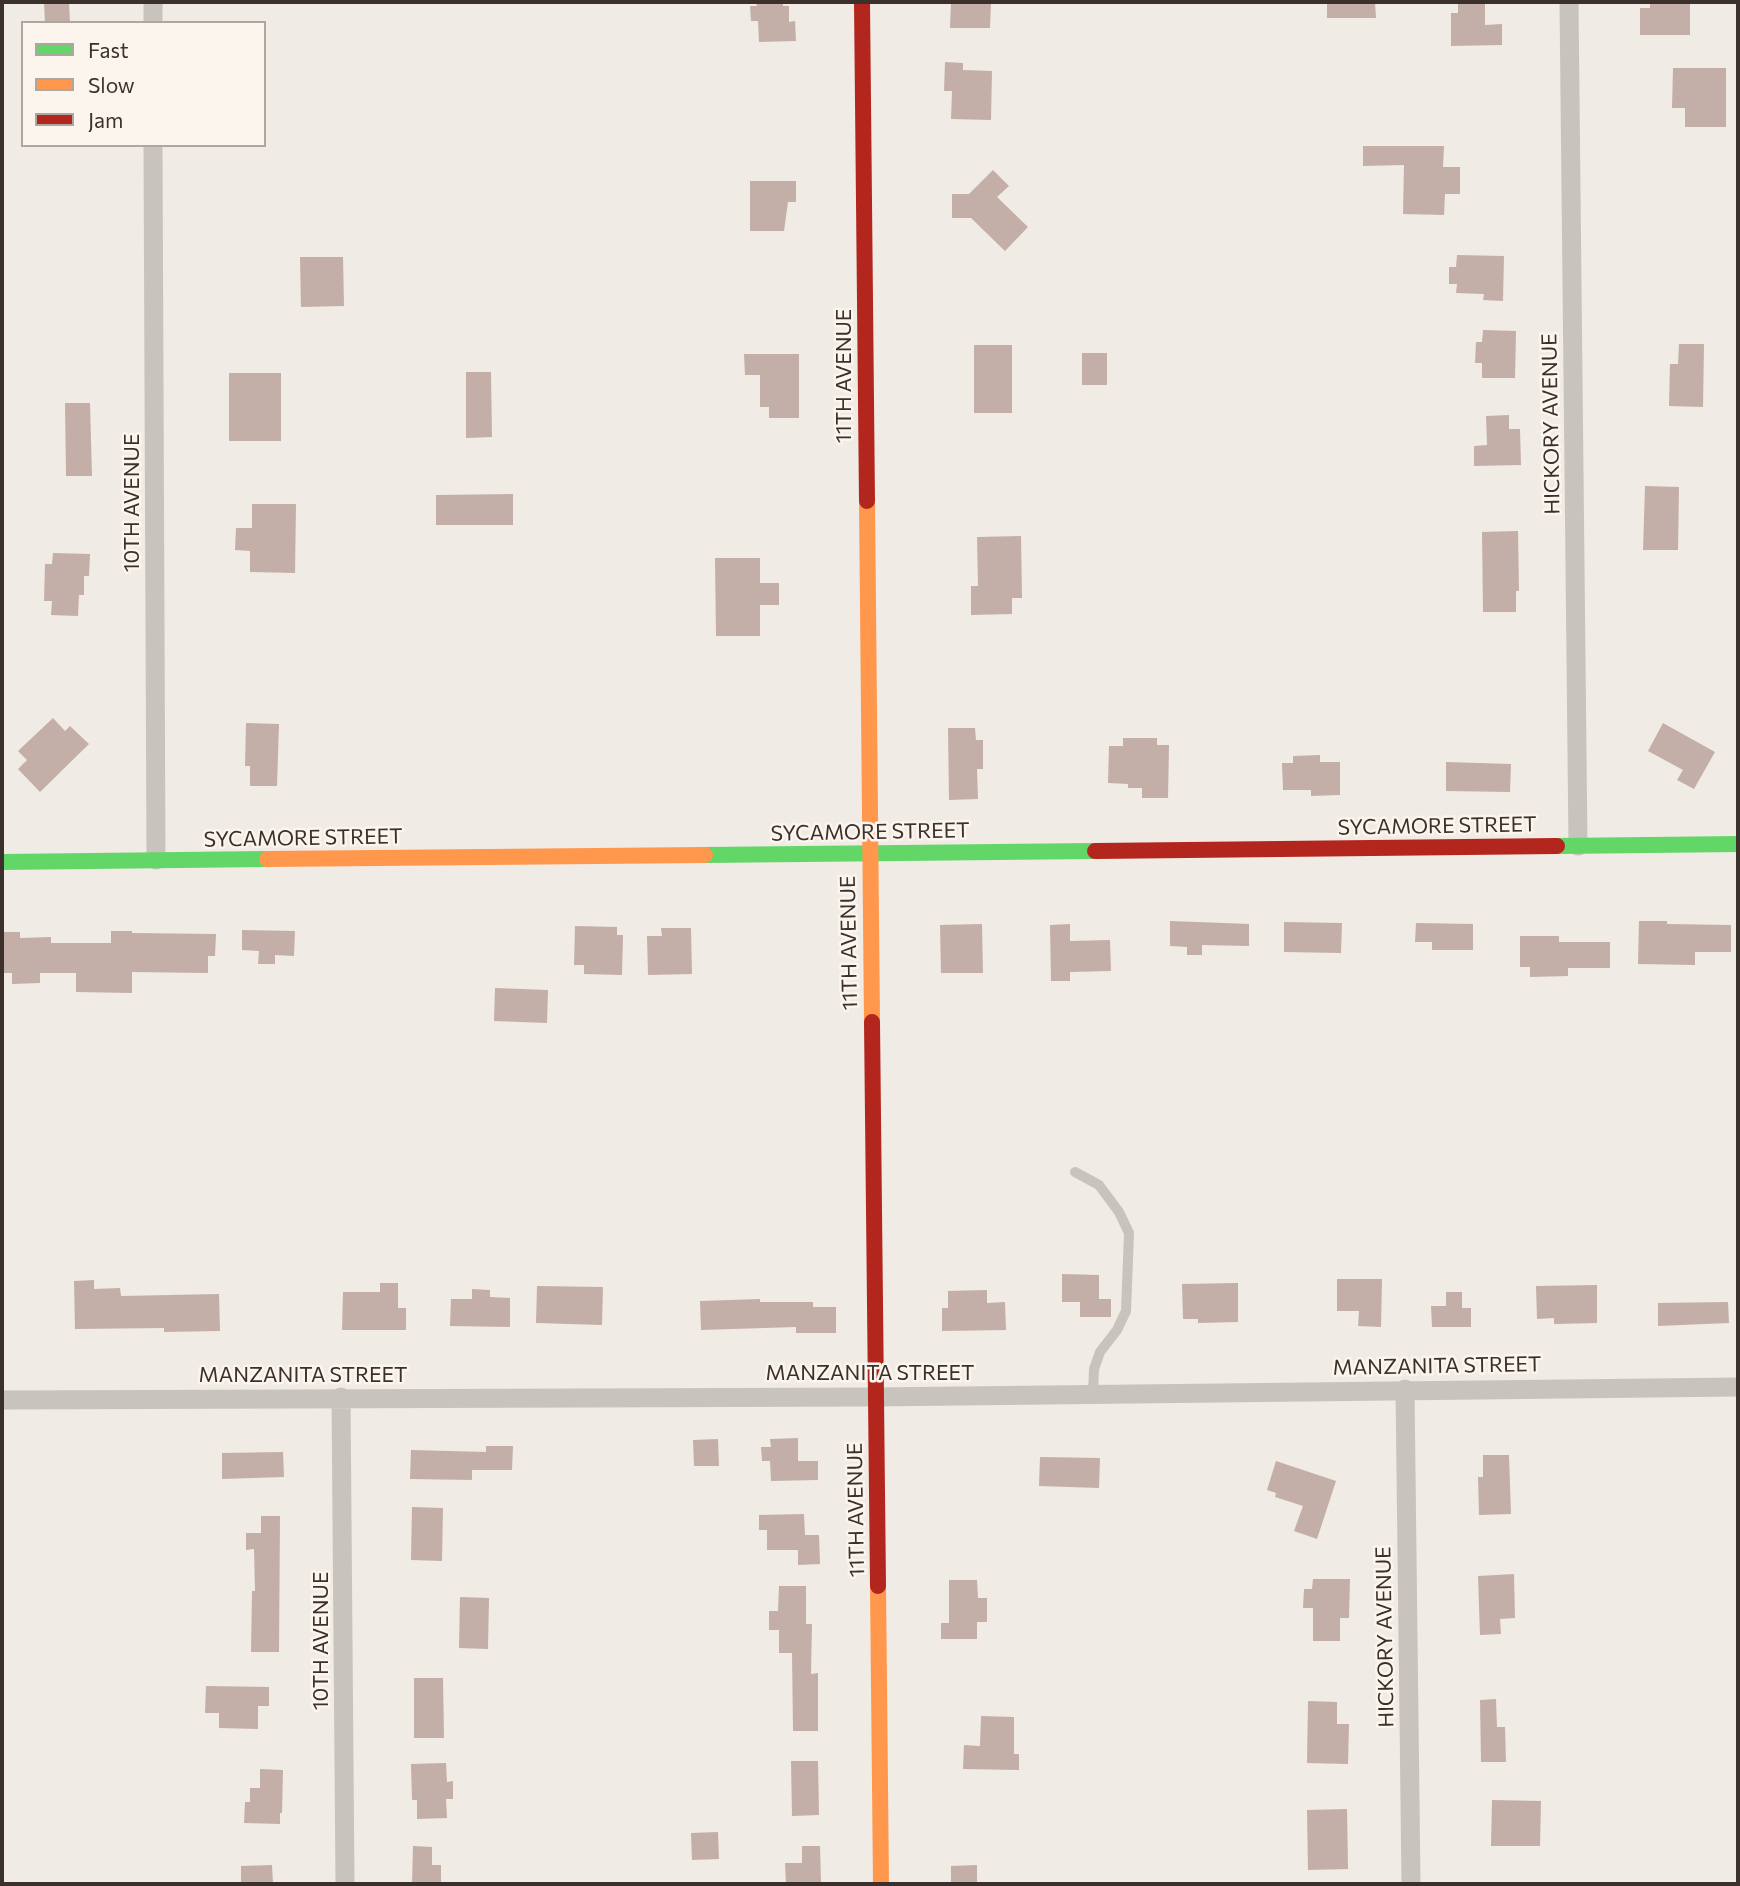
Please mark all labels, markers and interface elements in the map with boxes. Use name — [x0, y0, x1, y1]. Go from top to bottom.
legend — [21, 21, 266, 147]
text: Fast — [88, 37, 129, 62]
text: Slow — [88, 72, 135, 97]
text: Jam — [88, 107, 123, 132]
street label: 11TH AVENUE — [831, 309, 857, 443]
street label: HICKORY AVENUE — [1537, 333, 1565, 515]
street label: 10TH AVENUE — [119, 434, 145, 572]
street label: SYCAMORE STREET — [1337, 812, 1537, 840]
street label: SYCAMORE STREET — [770, 818, 970, 846]
street label: SYCAMORE STREET — [203, 824, 403, 852]
street label: 11TH AVENUE — [835, 875, 863, 1011]
street label: MANZANITA STREET — [1332, 1352, 1542, 1380]
street label: MANZANITA STREET — [766, 1360, 974, 1386]
street label: MANZANITA STREET — [199, 1362, 407, 1388]
street label: 11TH AVENUE — [842, 1442, 870, 1578]
street label: HICKORY AVENUE — [1371, 1546, 1399, 1728]
street label: 10TH AVENUE — [308, 1572, 334, 1710]

